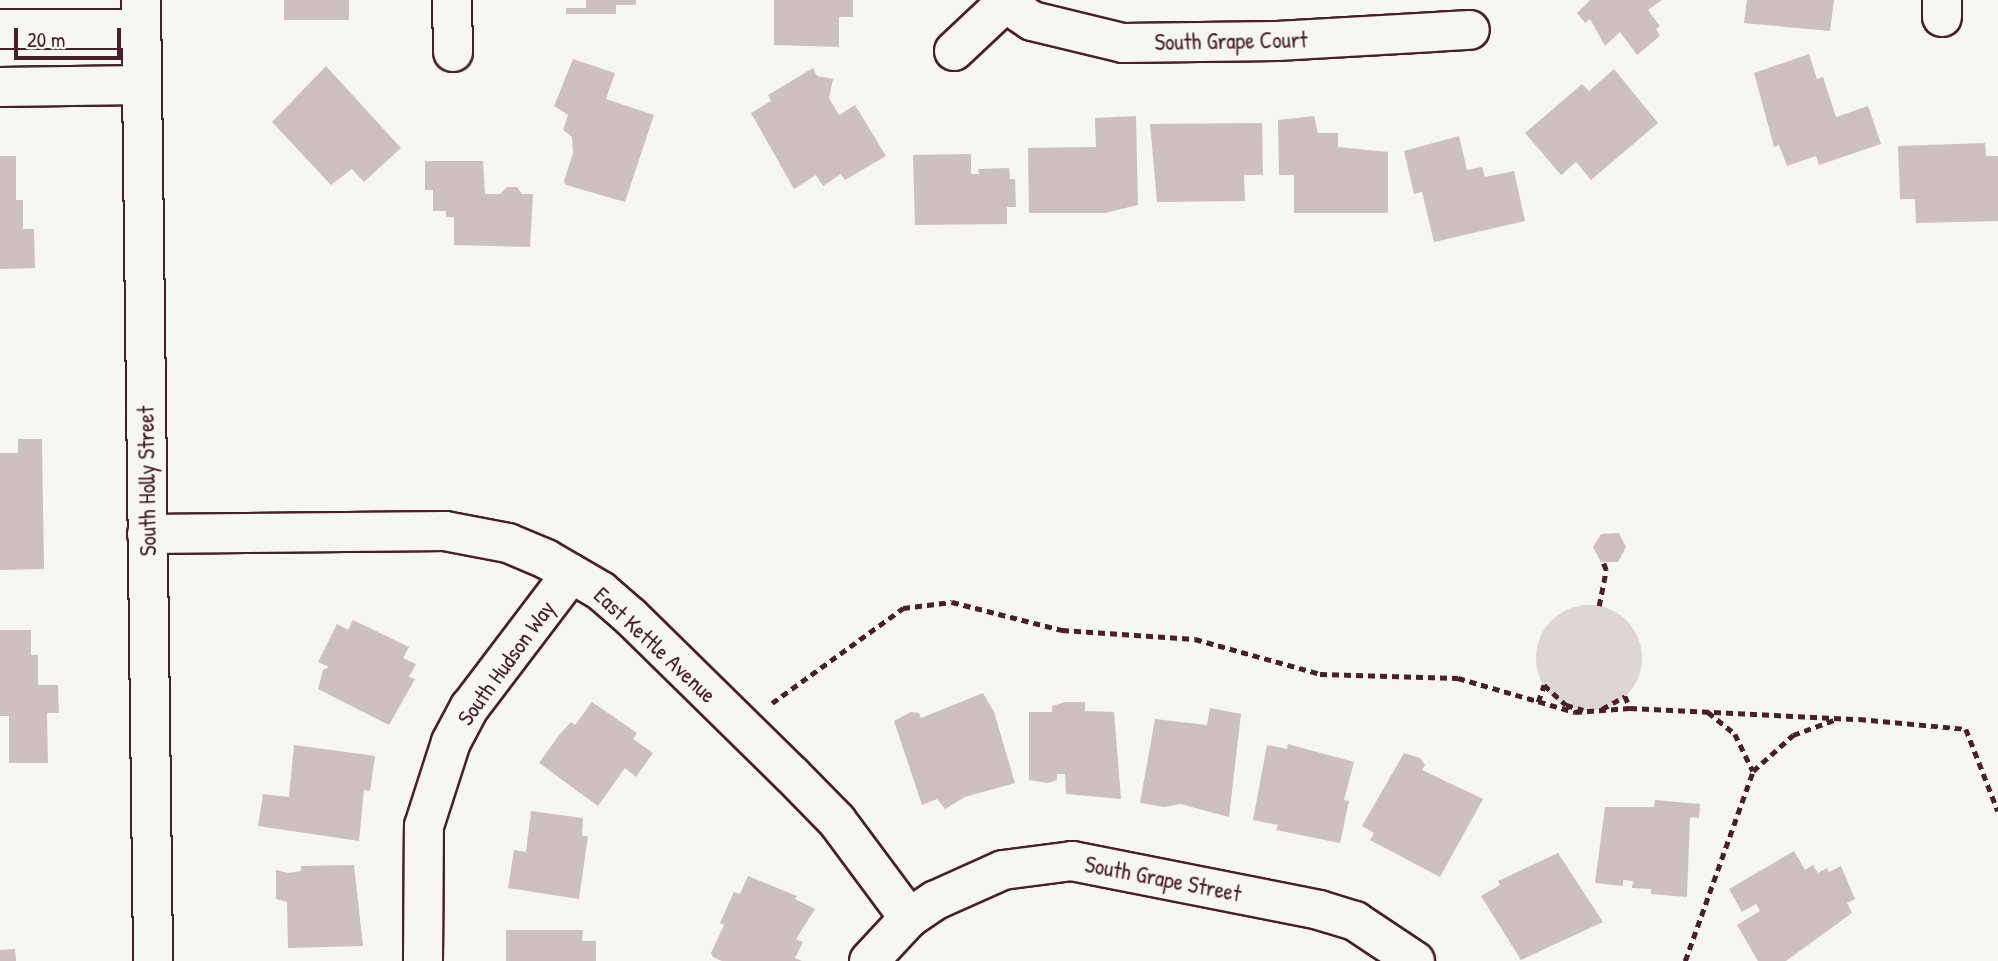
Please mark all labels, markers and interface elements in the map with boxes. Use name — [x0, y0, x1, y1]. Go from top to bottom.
scale bar — [18, 14, 124, 58]
text: 20 m — [27, 25, 65, 54]
street label: South Grape Court — [1154, 26, 1308, 56]
street label: South Holly Street — [132, 406, 162, 556]
street label: East Kettle Avenue — [588, 581, 722, 709]
street label: South Hudson Way — [451, 595, 561, 731]
street label: South Grape Street — [1083, 850, 1243, 908]

